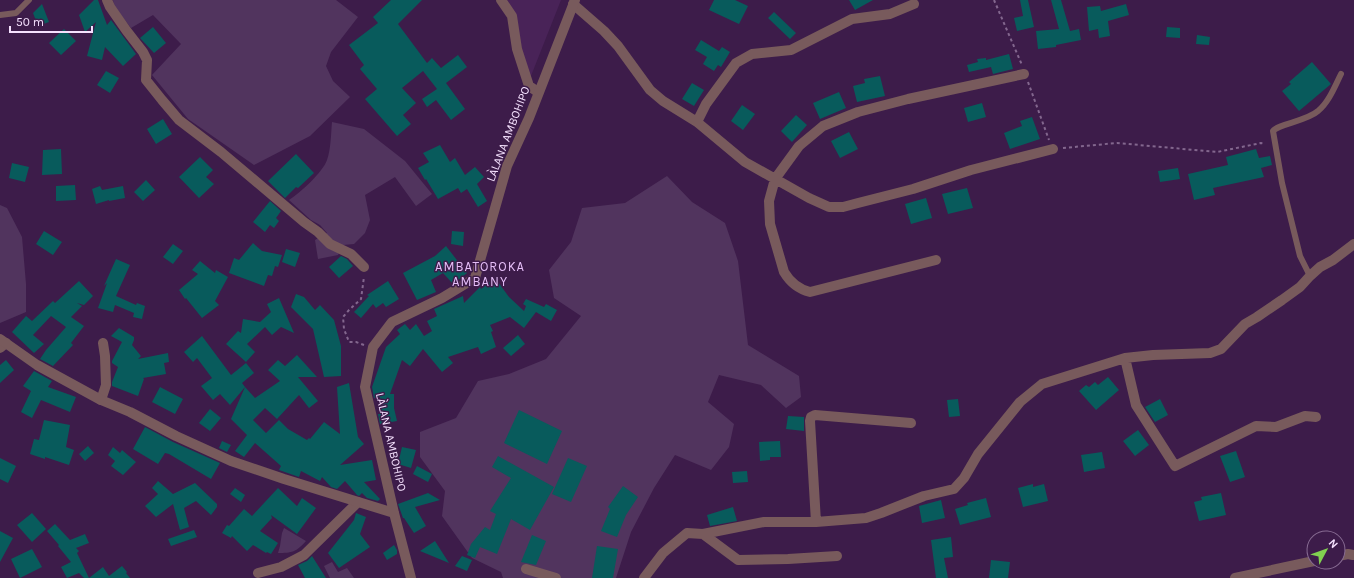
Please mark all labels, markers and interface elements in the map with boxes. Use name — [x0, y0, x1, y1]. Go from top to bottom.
scale bar — [10, 8, 92, 34]
text: 50 m — [16, 15, 44, 29]
street label: LÀLANA AMBOHIPO — [482, 84, 533, 184]
district label: AMBATOROKA AMBANY — [435, 259, 525, 289]
street label: LÀLANA AMBOHIPO — [373, 391, 410, 493]
north arrow — [1306, 530, 1346, 570]
text: N — [1326, 537, 1341, 551]

